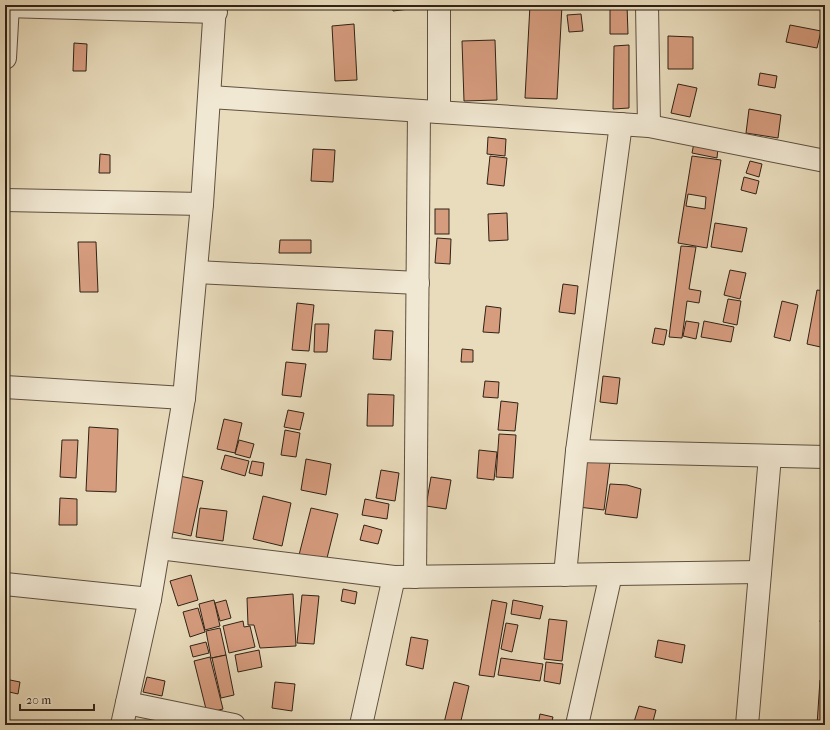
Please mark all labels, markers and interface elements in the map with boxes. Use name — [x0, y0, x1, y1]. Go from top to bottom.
scale bar — [20, 686, 94, 712]
text: 20 m — [26, 693, 51, 707]

